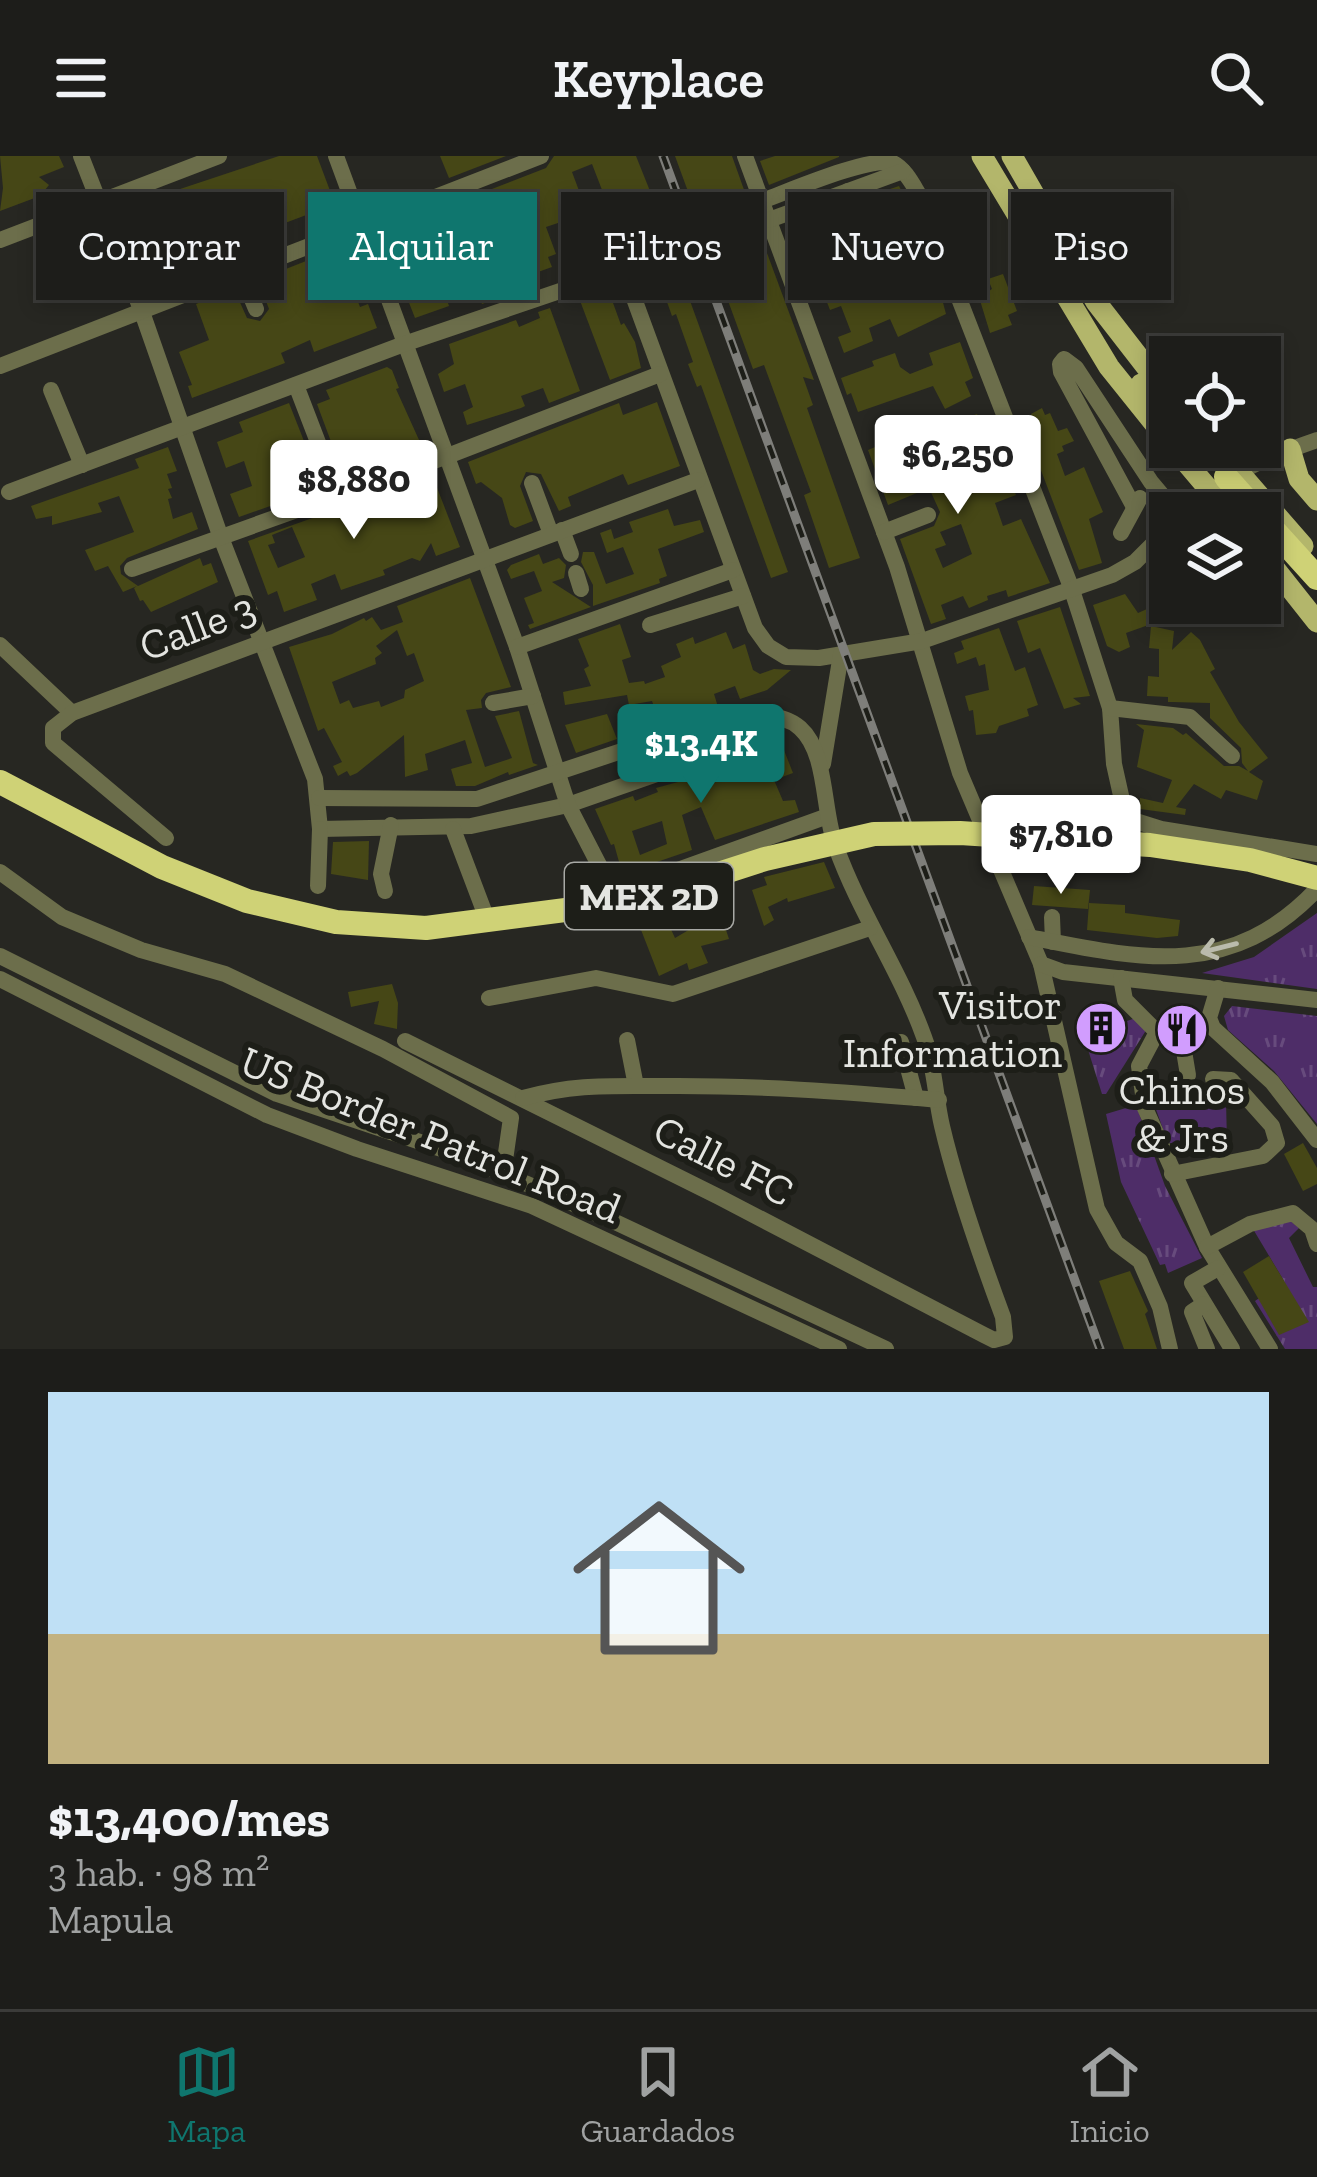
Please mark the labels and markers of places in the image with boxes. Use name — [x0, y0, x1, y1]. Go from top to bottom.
pin: $6,250 — [860, 415, 1056, 517]
pin: $8,880 — [256, 440, 452, 542]
pin: $13.4K — [603, 704, 799, 806]
pin: $7,810 — [963, 795, 1159, 897]
place label: Visitor Information — [843, 979, 1062, 1078]
building icon: Visitor Information — [1073, 1000, 1129, 1056]
restaurant icon: Chinos & Jrs — [1154, 1002, 1210, 1058]
place label: Chinos & Jrs — [1119, 1064, 1245, 1163]

